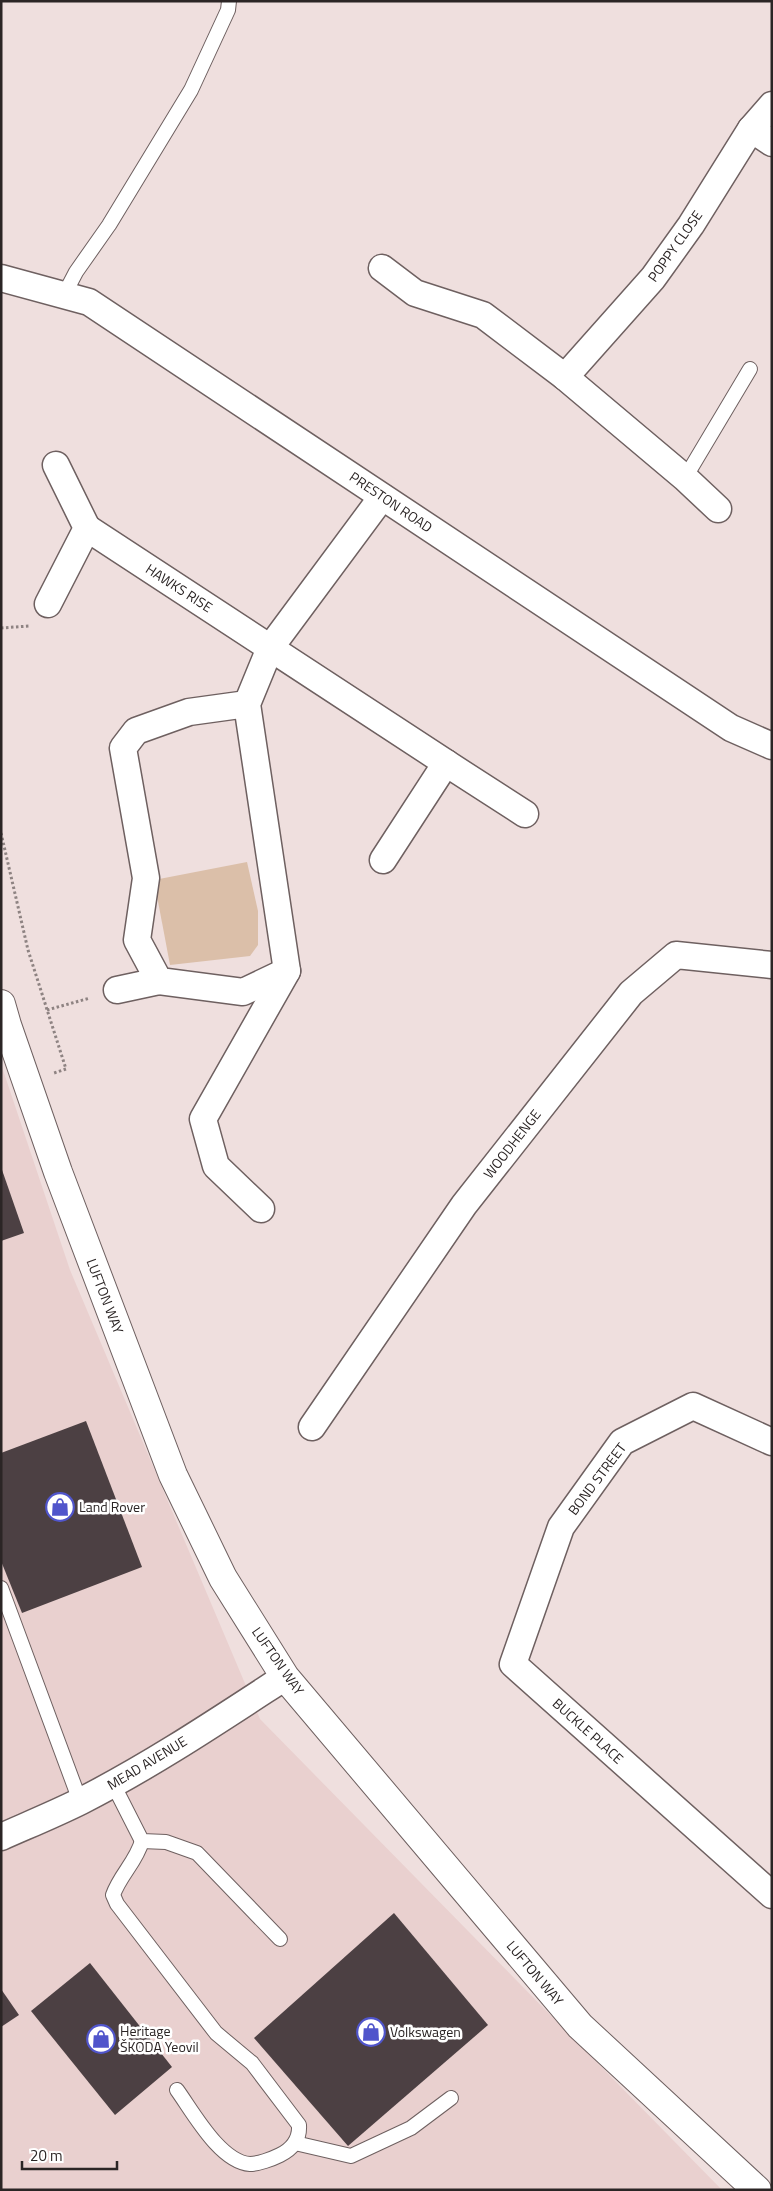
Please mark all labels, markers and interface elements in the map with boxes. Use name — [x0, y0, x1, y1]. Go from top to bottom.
street label: POPPY CLOSE — [642, 205, 707, 286]
street label: PRESTON ROAD — [346, 466, 437, 537]
street label: HAWKS RISE — [142, 558, 217, 617]
street label: WOODHENGE — [478, 1104, 546, 1183]
street label: LUFTON WAY — [81, 1255, 130, 1337]
street label: BOND STREET — [562, 1438, 631, 1519]
shop icon: Land Rover — [45, 1492, 75, 1522]
place label: Land Rover — [79, 1496, 145, 1517]
street label: LUFTON WAY — [247, 1622, 310, 1700]
street label: BUCKLE PLACE — [548, 1693, 629, 1768]
street label: MEAD AVENUE — [103, 1730, 191, 1795]
street label: LUFTON WAY — [502, 1936, 569, 2010]
shop icon: Volkswagen — [356, 2017, 386, 2047]
place label: Heritage ŠKODA Yeovil — [120, 2020, 199, 2057]
place label: Volkswagen — [390, 2021, 461, 2042]
shop icon: Heritage ŠKODA Yeovil — [86, 2024, 116, 2054]
scale bar — [22, 2138, 118, 2170]
text: 20 m — [30, 2144, 63, 2167]

